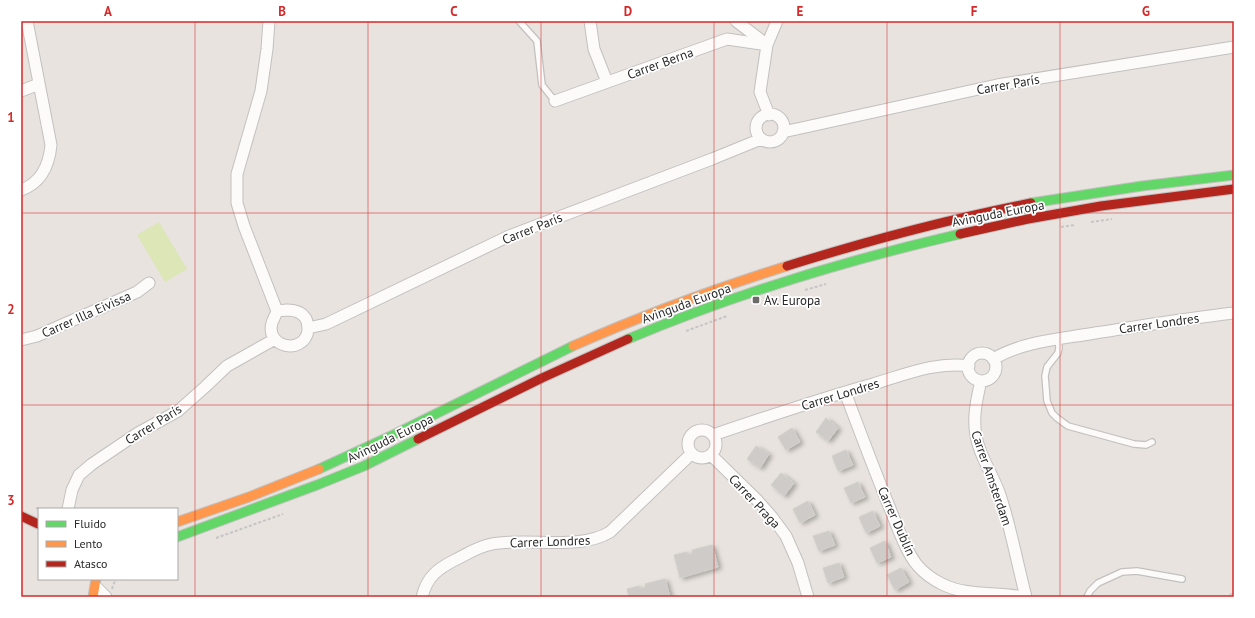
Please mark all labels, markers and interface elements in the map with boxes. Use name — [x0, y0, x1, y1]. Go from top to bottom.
text: A — [104, 3, 112, 20]
text: B — [278, 3, 286, 20]
text: C — [450, 3, 458, 20]
text: D — [624, 3, 632, 20]
text: E — [797, 3, 804, 20]
text: F — [971, 3, 978, 20]
text: G — [1142, 3, 1150, 20]
street label: Carrer Berna — [625, 44, 696, 83]
street label: Carrer París — [975, 71, 1041, 98]
text: 1 — [7, 109, 15, 126]
street label: Avinguda Europa — [950, 196, 1046, 231]
street label: Carrer París — [500, 209, 565, 248]
street label: Avinguda Europa — [639, 279, 733, 327]
street label: Carrer Illa Eivissa — [39, 287, 133, 342]
place label: Av. Europa — [764, 292, 821, 309]
marker: Av. Europa — [751, 295, 761, 305]
text: 2 — [7, 301, 15, 318]
street label: Carrer Londres — [1118, 309, 1200, 338]
street label: Carrer Londres — [799, 375, 881, 414]
street label: Carrer París — [122, 400, 185, 448]
street label: Avinguda Europa — [344, 410, 436, 467]
street label: Carrer Amsterdam — [967, 428, 1016, 528]
street label: Carrer Praga — [725, 471, 784, 532]
street label: Carrer Dublín — [874, 484, 919, 558]
text: 3 — [7, 492, 15, 509]
legend — [38, 508, 178, 580]
text: Fluido — [74, 516, 106, 531]
street label: Carrer Londres — [509, 532, 591, 551]
text: Lento — [74, 536, 103, 551]
text: Atasco — [74, 556, 107, 571]

